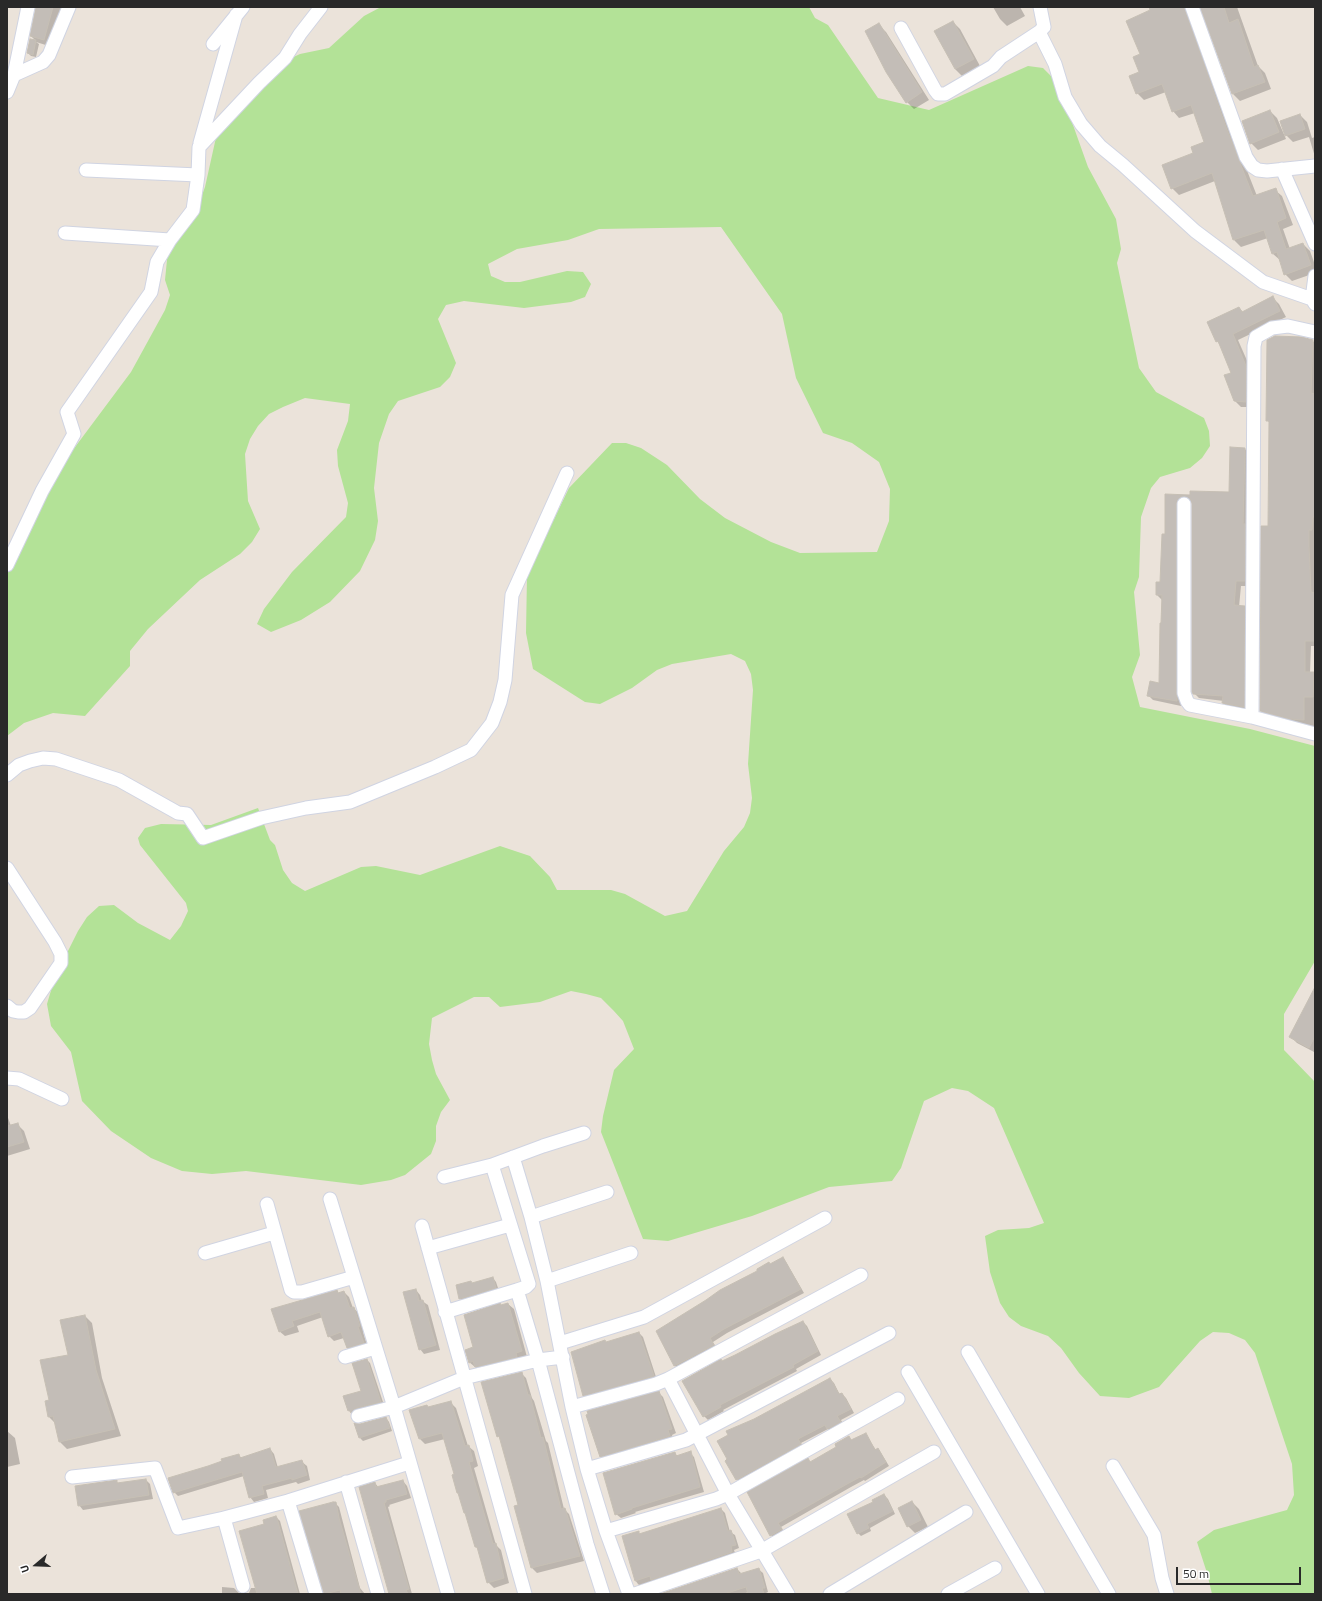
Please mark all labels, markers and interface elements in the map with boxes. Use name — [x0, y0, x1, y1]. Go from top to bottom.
north arrow — [16, 1545, 56, 1585]
scale bar — [1178, 1559, 1303, 1585]
text: U — [16, 1563, 33, 1575]
text: 50 m — [1183, 1564, 1209, 1583]

